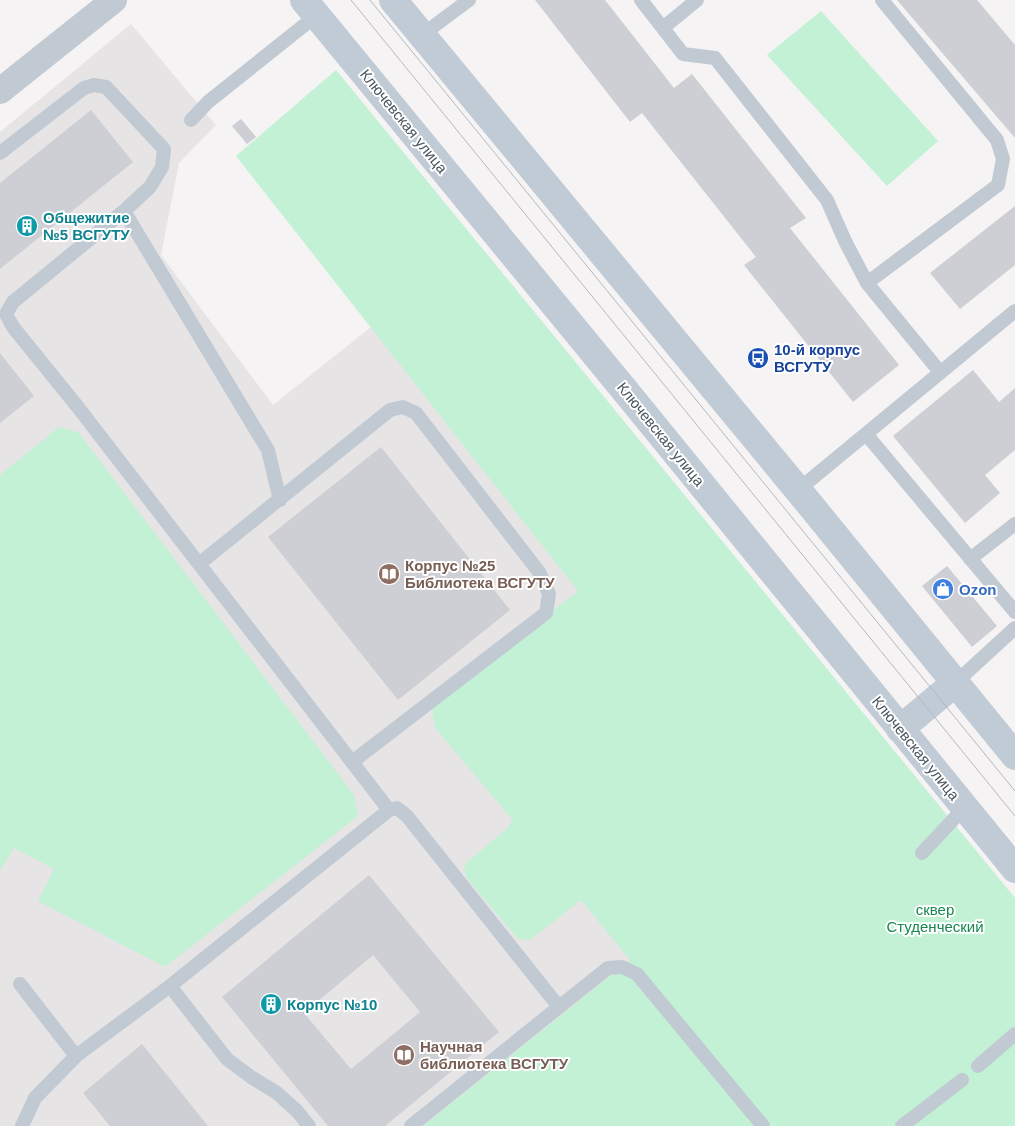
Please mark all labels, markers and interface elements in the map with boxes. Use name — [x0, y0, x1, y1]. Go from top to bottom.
street label: Ключевская улица — [357, 66, 451, 177]
place label: Общежитие №5 ВСГУТУ — [43, 209, 130, 243]
building icon: Общежитие №5 ВСГУТУ — [15, 214, 39, 238]
place label: 10-й корпус ВСГУТУ — [774, 341, 860, 375]
bus stop icon: 10-й корпус ВСГУТУ — [746, 346, 770, 370]
street label: Ключевская улица — [614, 379, 708, 490]
place label: Корпус №25 Библиотека ВСГУТУ — [405, 557, 555, 591]
library icon: Корпус №25 Библиотека ВСГУТУ — [377, 562, 401, 586]
shop icon: Ozon — [931, 577, 955, 601]
place label: Ozon — [959, 581, 997, 598]
street label: Ключевская улица — [869, 693, 963, 804]
park label: сквер Студенческий — [886, 901, 984, 935]
building icon: Корпус №10 — [259, 992, 283, 1016]
place label: Корпус №10 — [287, 996, 377, 1013]
place label: Научная библиотека ВСГУТУ — [420, 1038, 569, 1072]
library icon: Научная библиотека ВСГУТУ — [392, 1043, 416, 1067]

